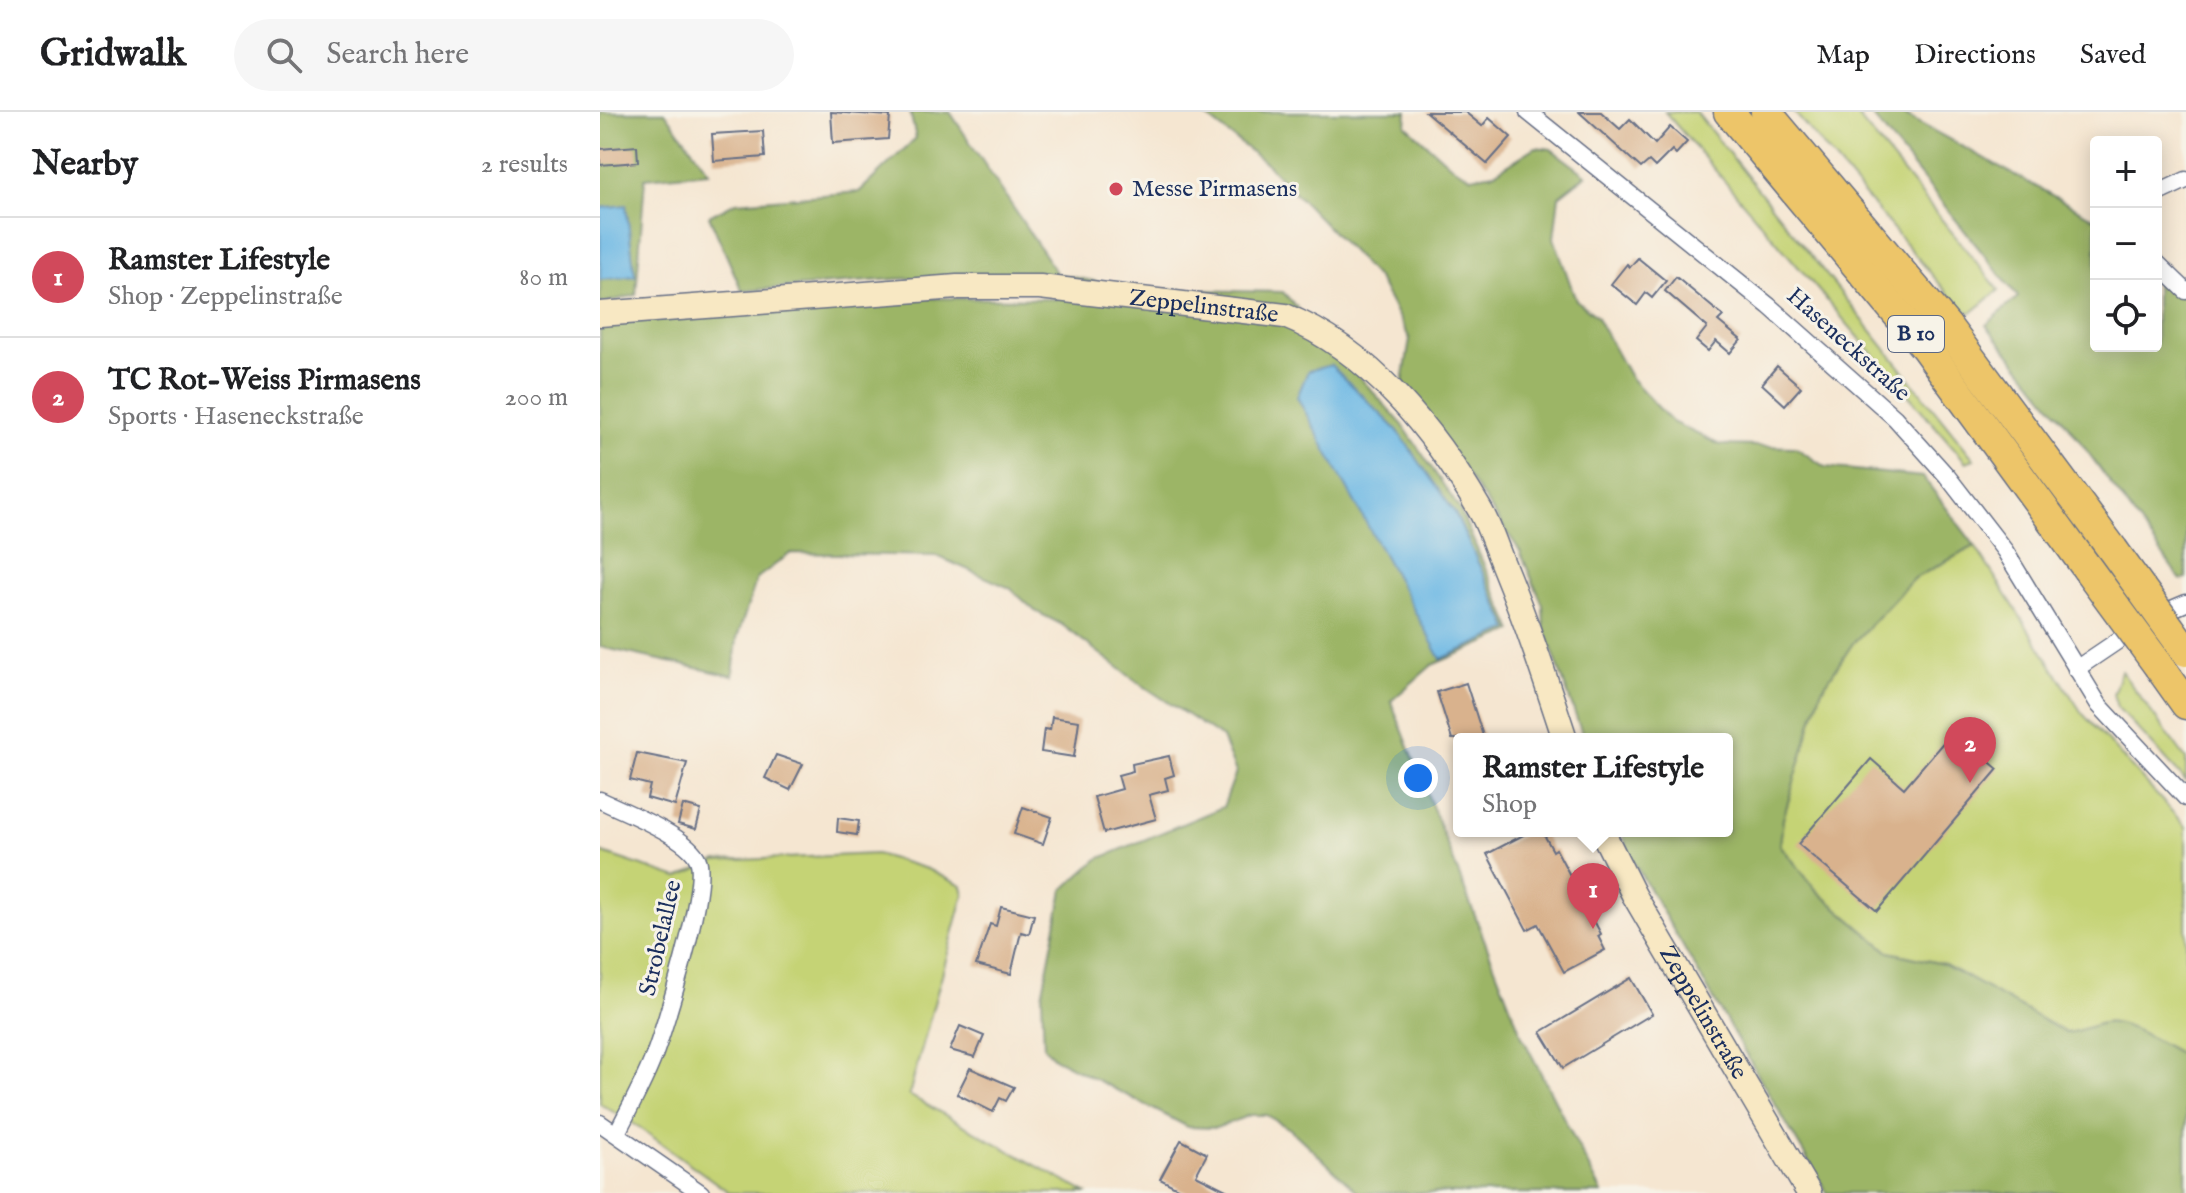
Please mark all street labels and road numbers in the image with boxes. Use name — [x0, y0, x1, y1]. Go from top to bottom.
street label: Haseneckstraße — [1779, 281, 1917, 409]
street label: Zeppelinstraße — [1128, 282, 1280, 331]
road number: B 10 — [1888, 316, 1944, 352]
street label: Strobelallee — [633, 877, 689, 999]
street label: Zeppelinstraße — [1652, 940, 1754, 1085]

